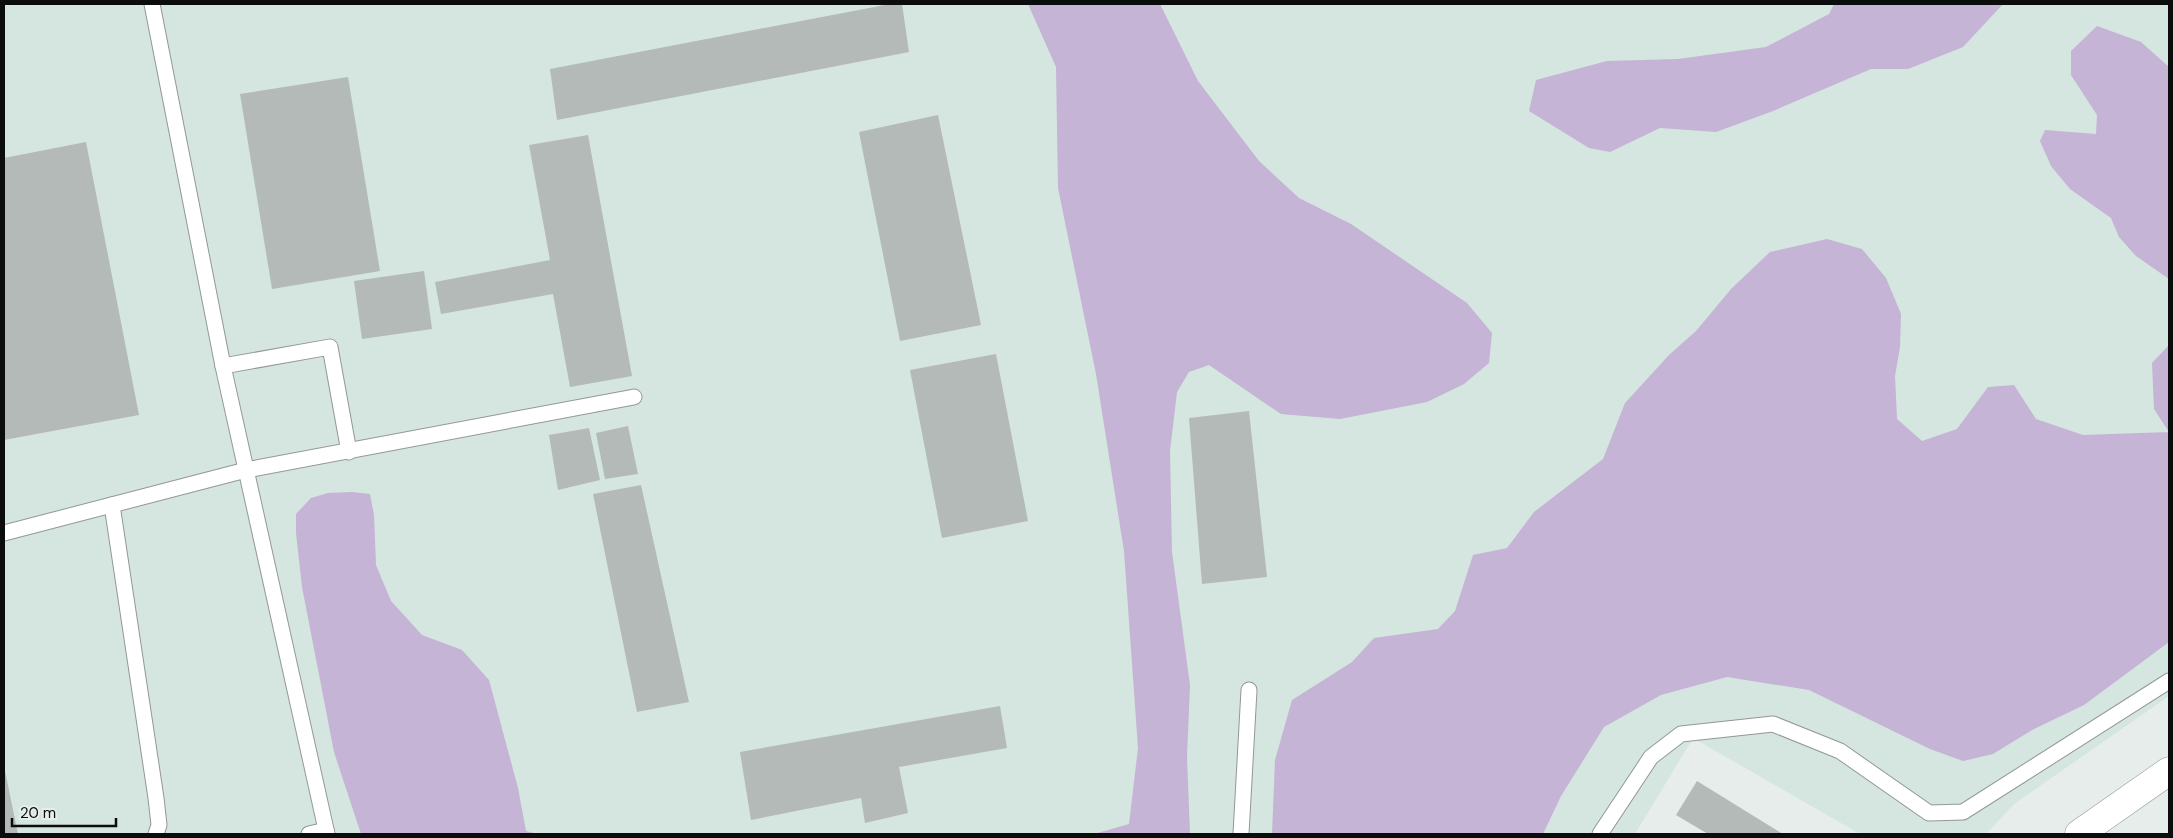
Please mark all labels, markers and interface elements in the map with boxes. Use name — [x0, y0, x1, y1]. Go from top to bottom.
scale bar — [12, 796, 116, 828]
text: 20 m — [20, 803, 56, 823]

